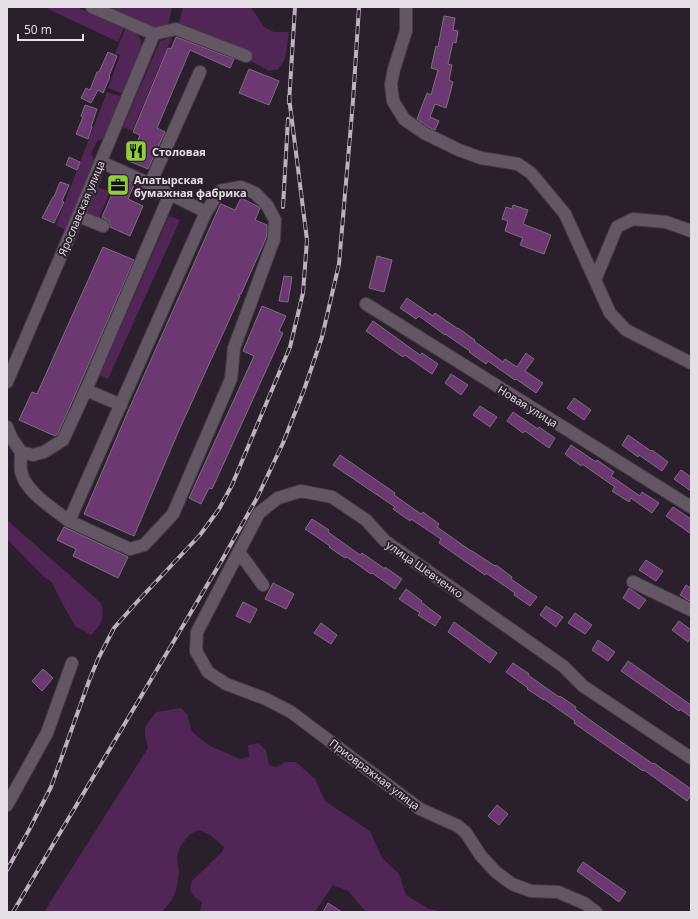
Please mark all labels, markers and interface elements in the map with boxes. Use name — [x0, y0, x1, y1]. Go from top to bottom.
scale bar — [18, 16, 83, 42]
text: 50 m — [24, 21, 52, 38]
restaurant icon: Столовая — [123, 138, 149, 164]
place label: Столовая — [152, 144, 206, 159]
street label: Ярославская улица — [54, 158, 108, 258]
office icon: Алатырская бумажная фабрика — [105, 172, 131, 198]
place label: Алатырская бумажная фабрика — [134, 172, 247, 200]
street label: Новая улица — [495, 382, 561, 430]
street label: улица Шевченко — [384, 537, 467, 601]
street label: Приовражная улица — [327, 735, 423, 813]

